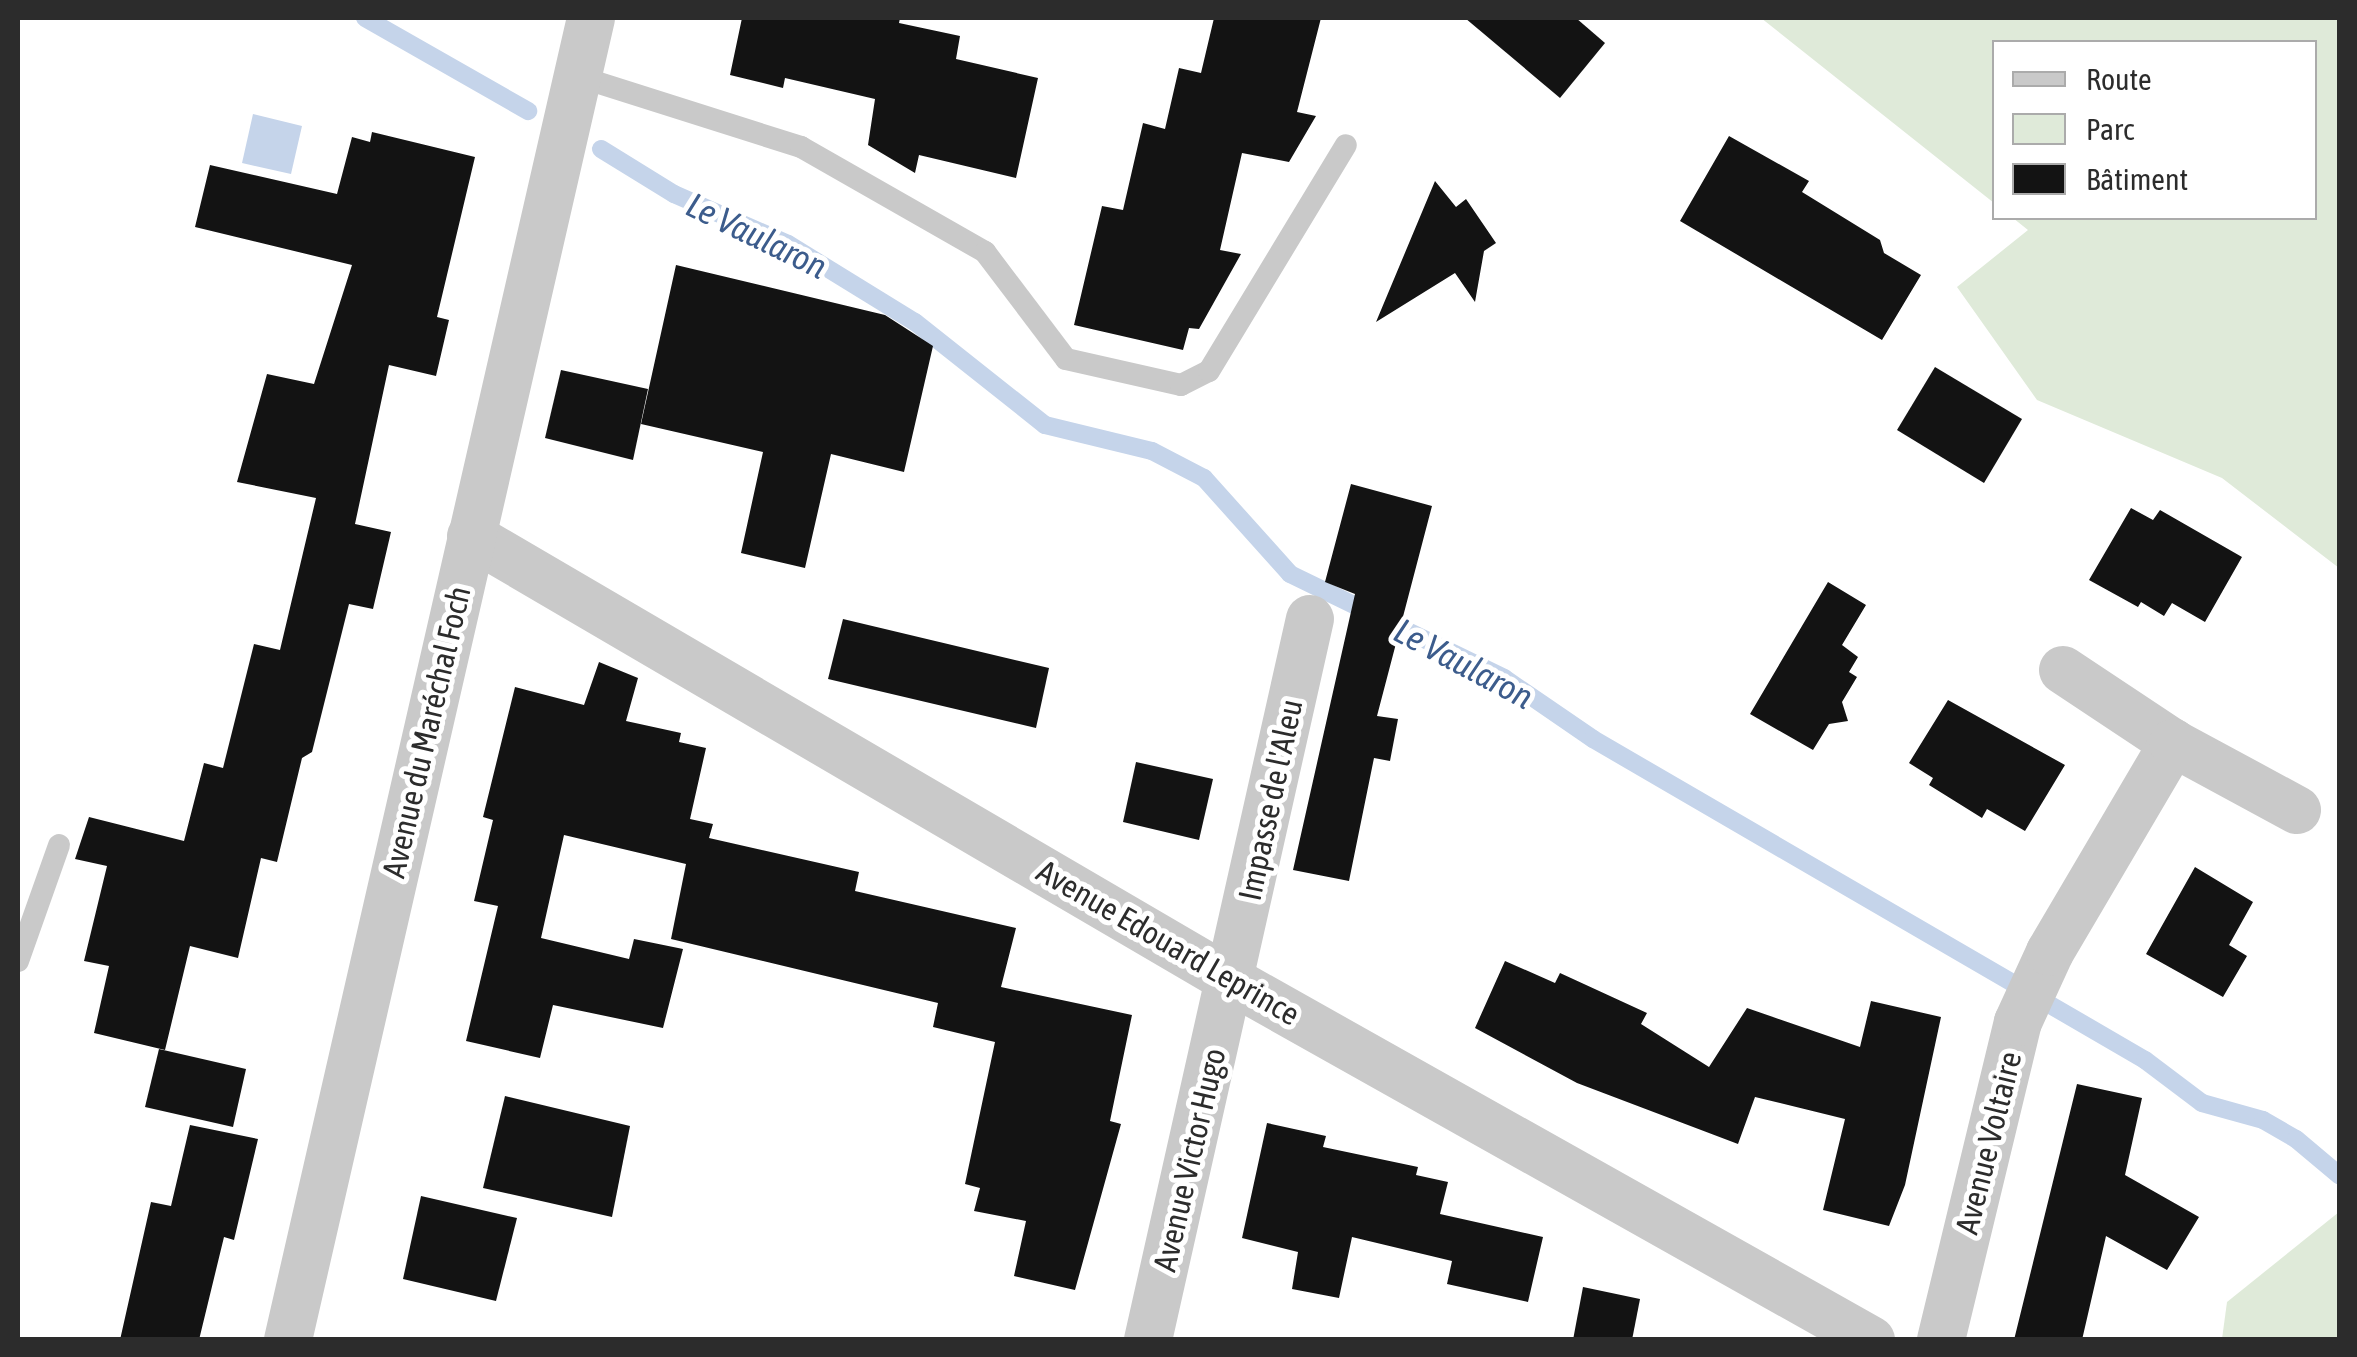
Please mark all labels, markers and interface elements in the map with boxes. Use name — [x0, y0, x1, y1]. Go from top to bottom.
legend — [1992, 40, 2317, 220]
text: Route — [2086, 62, 2152, 96]
text: Parc — [2086, 112, 2134, 146]
text: Bâtiment — [2086, 162, 2188, 196]
water label: Le Vaularon — [680, 183, 834, 287]
street label: Avenue du Maréchal Foch — [375, 583, 479, 881]
water label: Le Vaularon — [1387, 609, 1541, 717]
street label: Impasse de l'Aleu — [1231, 696, 1311, 904]
street label: Avenue Edouard Leprince — [1030, 852, 1306, 1034]
street label: Avenue Victor Hugo — [1146, 1045, 1234, 1275]
street label: Avenue Voltaire — [1948, 1048, 2030, 1238]

